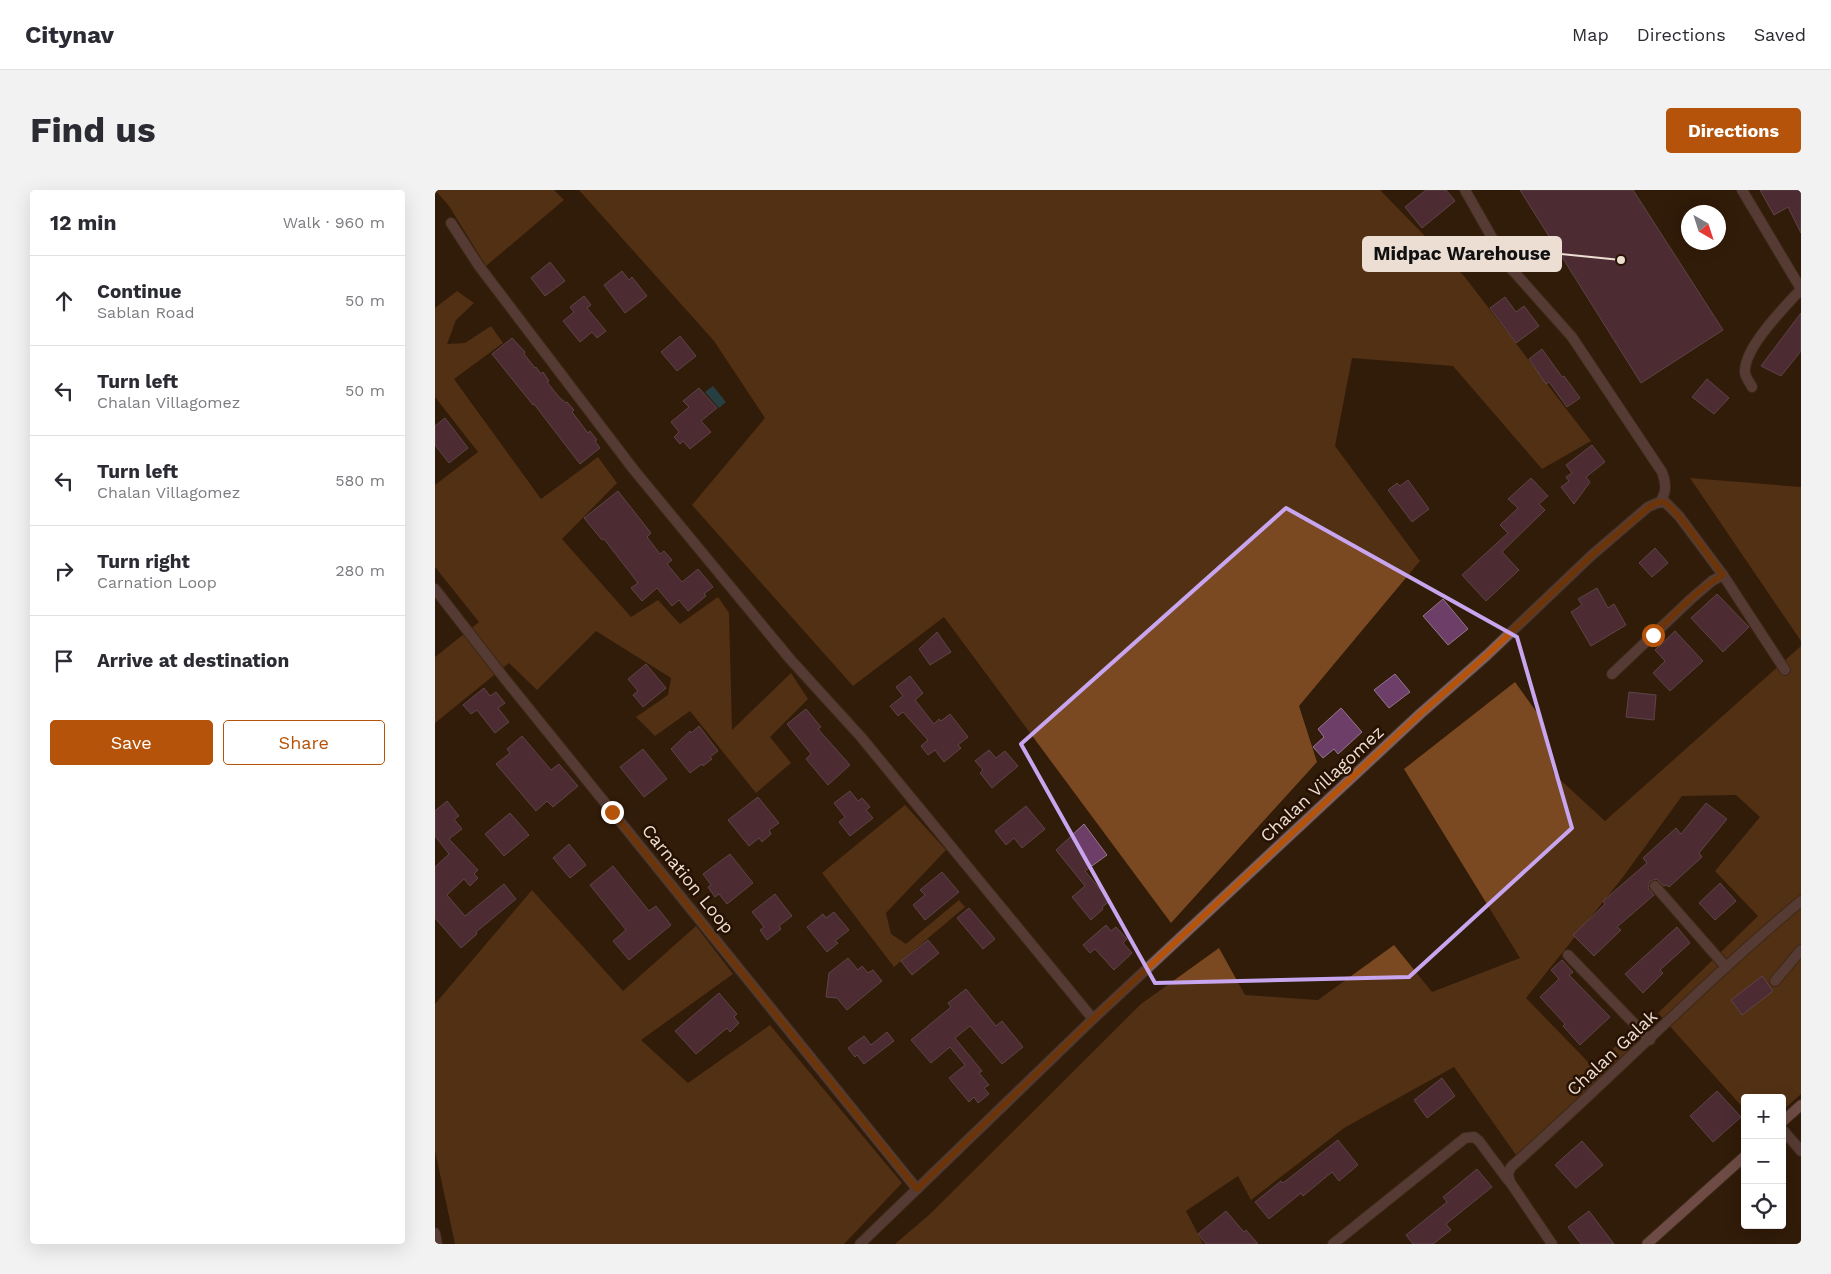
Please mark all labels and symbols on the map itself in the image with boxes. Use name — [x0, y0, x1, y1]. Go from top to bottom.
north arrow — [1681, 205, 1726, 250]
callout: Midpac Warehouse — [1363, 237, 1561, 271]
text: Midpac Warehouse — [1373, 242, 1551, 265]
route start — [1642, 624, 1665, 647]
street label: Chalan Villagomez — [1256, 721, 1388, 846]
route end — [601, 801, 624, 824]
street label: Carnation Loop — [638, 820, 739, 938]
street label: Chalan Galak — [1562, 1005, 1661, 1100]

